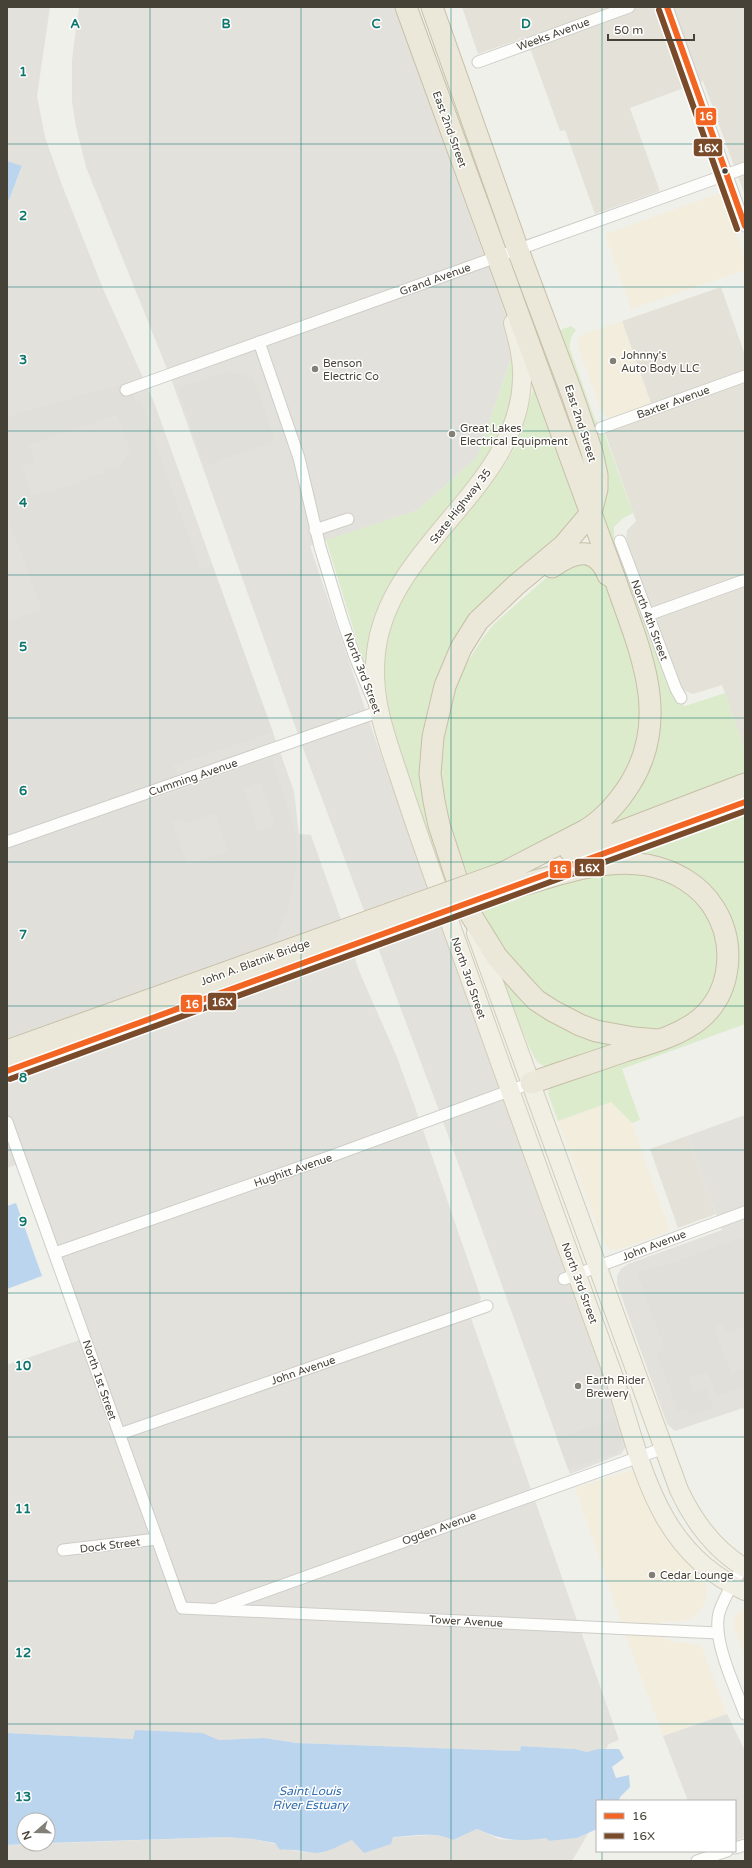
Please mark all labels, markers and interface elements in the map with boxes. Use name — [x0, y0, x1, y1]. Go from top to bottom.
street label: Weeks Avenue — [515, 15, 591, 54]
text: A — [70, 16, 80, 32]
text: B — [221, 16, 231, 32]
text: C — [371, 16, 381, 32]
text: D — [521, 16, 531, 32]
scale bar — [608, 16, 694, 42]
text: 50 m — [614, 23, 643, 37]
text: 1 — [19, 64, 27, 80]
street label: East 2nd Street — [430, 89, 469, 169]
line badge: 16 — [695, 107, 717, 126]
text: 16 — [699, 110, 713, 123]
line badge: 16X — [693, 138, 723, 157]
text: 16X — [697, 142, 719, 155]
unlabelled marker — [720, 166, 730, 176]
text: 2 — [19, 208, 27, 224]
street label: Grand Avenue — [398, 261, 472, 298]
place label: Johnny's Auto Body LLC — [621, 349, 700, 375]
text: 3 — [19, 352, 27, 368]
marker: Johnny's Auto Body LLC — [608, 356, 618, 366]
place label: Benson Electric Co — [323, 357, 379, 383]
marker: Benson Electric Co — [310, 364, 320, 374]
street label: East 2nd Street — [562, 383, 599, 463]
street label: Baxter Avenue — [635, 383, 711, 422]
place label: Great Lakes Electrical Equipment — [460, 422, 568, 448]
marker: Great Lakes Electrical Equipment — [447, 429, 457, 439]
street label: State Highway 35 — [427, 466, 494, 546]
text: 4 — [19, 495, 28, 511]
street label: North 4th Street — [628, 578, 671, 662]
street label: North 3rd Street — [341, 631, 384, 715]
text: 5 — [19, 639, 27, 655]
street label: Cumming Avenue — [147, 756, 239, 799]
text: 6 — [19, 783, 27, 799]
line badge: 16X — [574, 858, 605, 877]
line badge: 16 — [549, 860, 572, 879]
text: 16X — [578, 862, 600, 875]
text: 16 — [553, 863, 567, 876]
text: 7 — [19, 927, 27, 943]
street label: North 3rd Street — [448, 936, 489, 1021]
street label: John A. Blatnik Bridge — [199, 937, 312, 988]
line badge: 16X — [207, 992, 237, 1011]
line badge: 16 — [180, 994, 203, 1013]
text: 16X — [211, 996, 233, 1009]
text: 16 — [185, 998, 199, 1011]
text: 8 — [19, 1070, 27, 1086]
street label: Hughitt Avenue — [252, 1151, 334, 1190]
text: 9 — [19, 1214, 27, 1230]
street label: John Avenue — [620, 1227, 688, 1264]
street label: North 3rd Street — [559, 1241, 600, 1326]
street label: North 1st Street — [80, 1338, 119, 1422]
street label: John Avenue — [269, 1353, 337, 1388]
text: 10 — [15, 1358, 31, 1374]
place label: Earth Rider Brewery — [586, 1374, 646, 1400]
marker: Earth Rider Brewery — [573, 1381, 583, 1391]
text: 11 — [15, 1501, 31, 1517]
street label: Ogden Avenue — [400, 1509, 478, 1548]
street label: Dock Street — [79, 1535, 141, 1556]
place label: Cedar Lounge — [660, 1569, 733, 1582]
marker: Cedar Lounge — [647, 1570, 657, 1580]
street label: Tower Avenue — [429, 1613, 503, 1630]
text: 12 — [15, 1645, 31, 1661]
water label: Saint Louis River Estuary — [272, 1784, 349, 1812]
text: 13 — [15, 1789, 31, 1805]
legend — [596, 1800, 736, 1852]
text: 16 — [632, 1809, 647, 1823]
north arrow — [16, 1812, 56, 1852]
text: N — [19, 1829, 35, 1842]
text: 16X — [632, 1829, 655, 1843]

